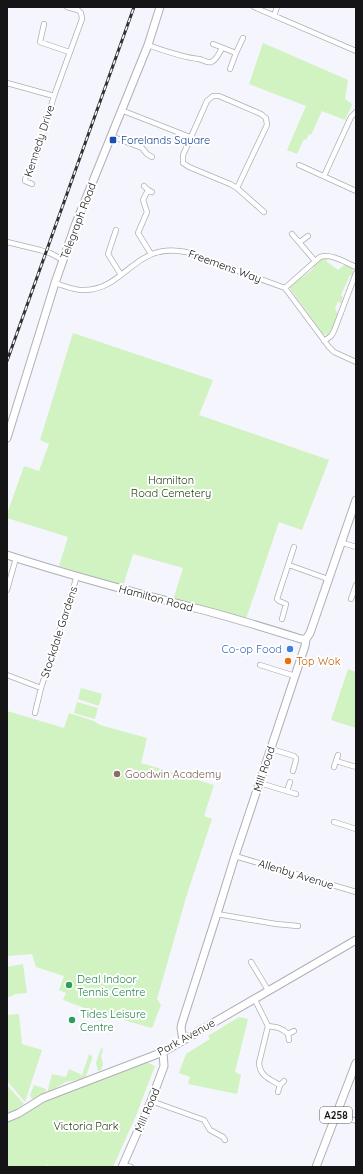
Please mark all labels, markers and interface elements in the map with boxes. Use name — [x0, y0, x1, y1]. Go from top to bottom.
street label: Kennedy Drive — [21, 103, 57, 179]
place label: Forelands Square — [121, 133, 210, 147]
marker: Forelands Square — [108, 135, 118, 145]
street label: Telegraph Road — [57, 181, 99, 261]
street label: Freemens Way — [187, 246, 263, 286]
park label: Hamilton Road Cemetery — [131, 473, 211, 500]
street label: Hamilton Road — [117, 581, 195, 615]
street label: Stockdale Gardens — [38, 584, 80, 680]
place label: Co-op Food — [222, 642, 282, 656]
marker: Co-op Food — [285, 644, 295, 654]
place label: Top Wok — [296, 654, 341, 668]
marker: Top Wok — [283, 656, 293, 666]
street label: Mill Road — [250, 745, 278, 793]
place label: Goodwin Academy — [125, 767, 221, 781]
marker: Goodwin Academy — [112, 769, 122, 779]
street label: Allenby Avenue — [257, 856, 335, 892]
place label: Deal Indoor Tennis Centre — [77, 972, 145, 999]
marker: Deal Indoor Tennis Centre — [64, 980, 74, 990]
place label: Tides Leisure Centre — [80, 1007, 146, 1034]
marker: Tides Leisure Centre — [67, 1015, 77, 1025]
street label: Park Avenue — [155, 1015, 217, 1059]
street label: Mill Road — [131, 1086, 163, 1134]
road number: A258 — [320, 1107, 352, 1123]
park label: Victoria Park — [53, 1119, 119, 1133]

